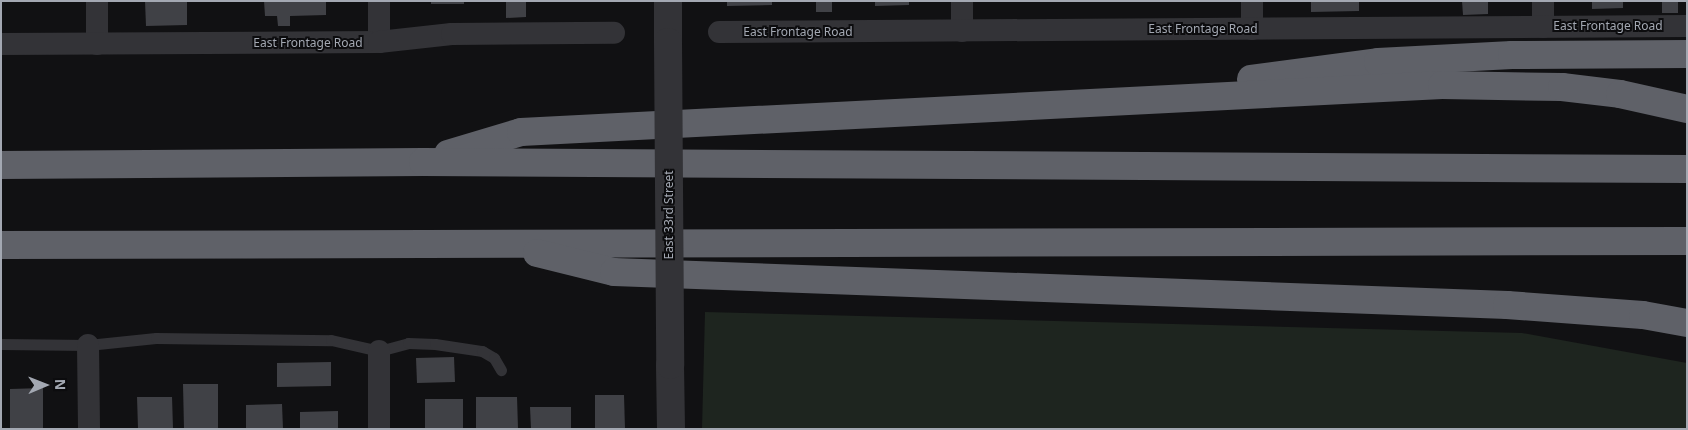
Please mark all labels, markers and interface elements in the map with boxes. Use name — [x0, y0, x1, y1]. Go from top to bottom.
street label: East Frontage Road — [1553, 19, 1663, 33]
street label: East Frontage Road — [1148, 22, 1258, 36]
street label: East Frontage Road — [743, 25, 853, 39]
street label: East Frontage Road — [253, 36, 363, 50]
street label: East 33rd Street — [662, 170, 676, 260]
north arrow — [20, 360, 70, 410]
text: N — [51, 379, 70, 391]

